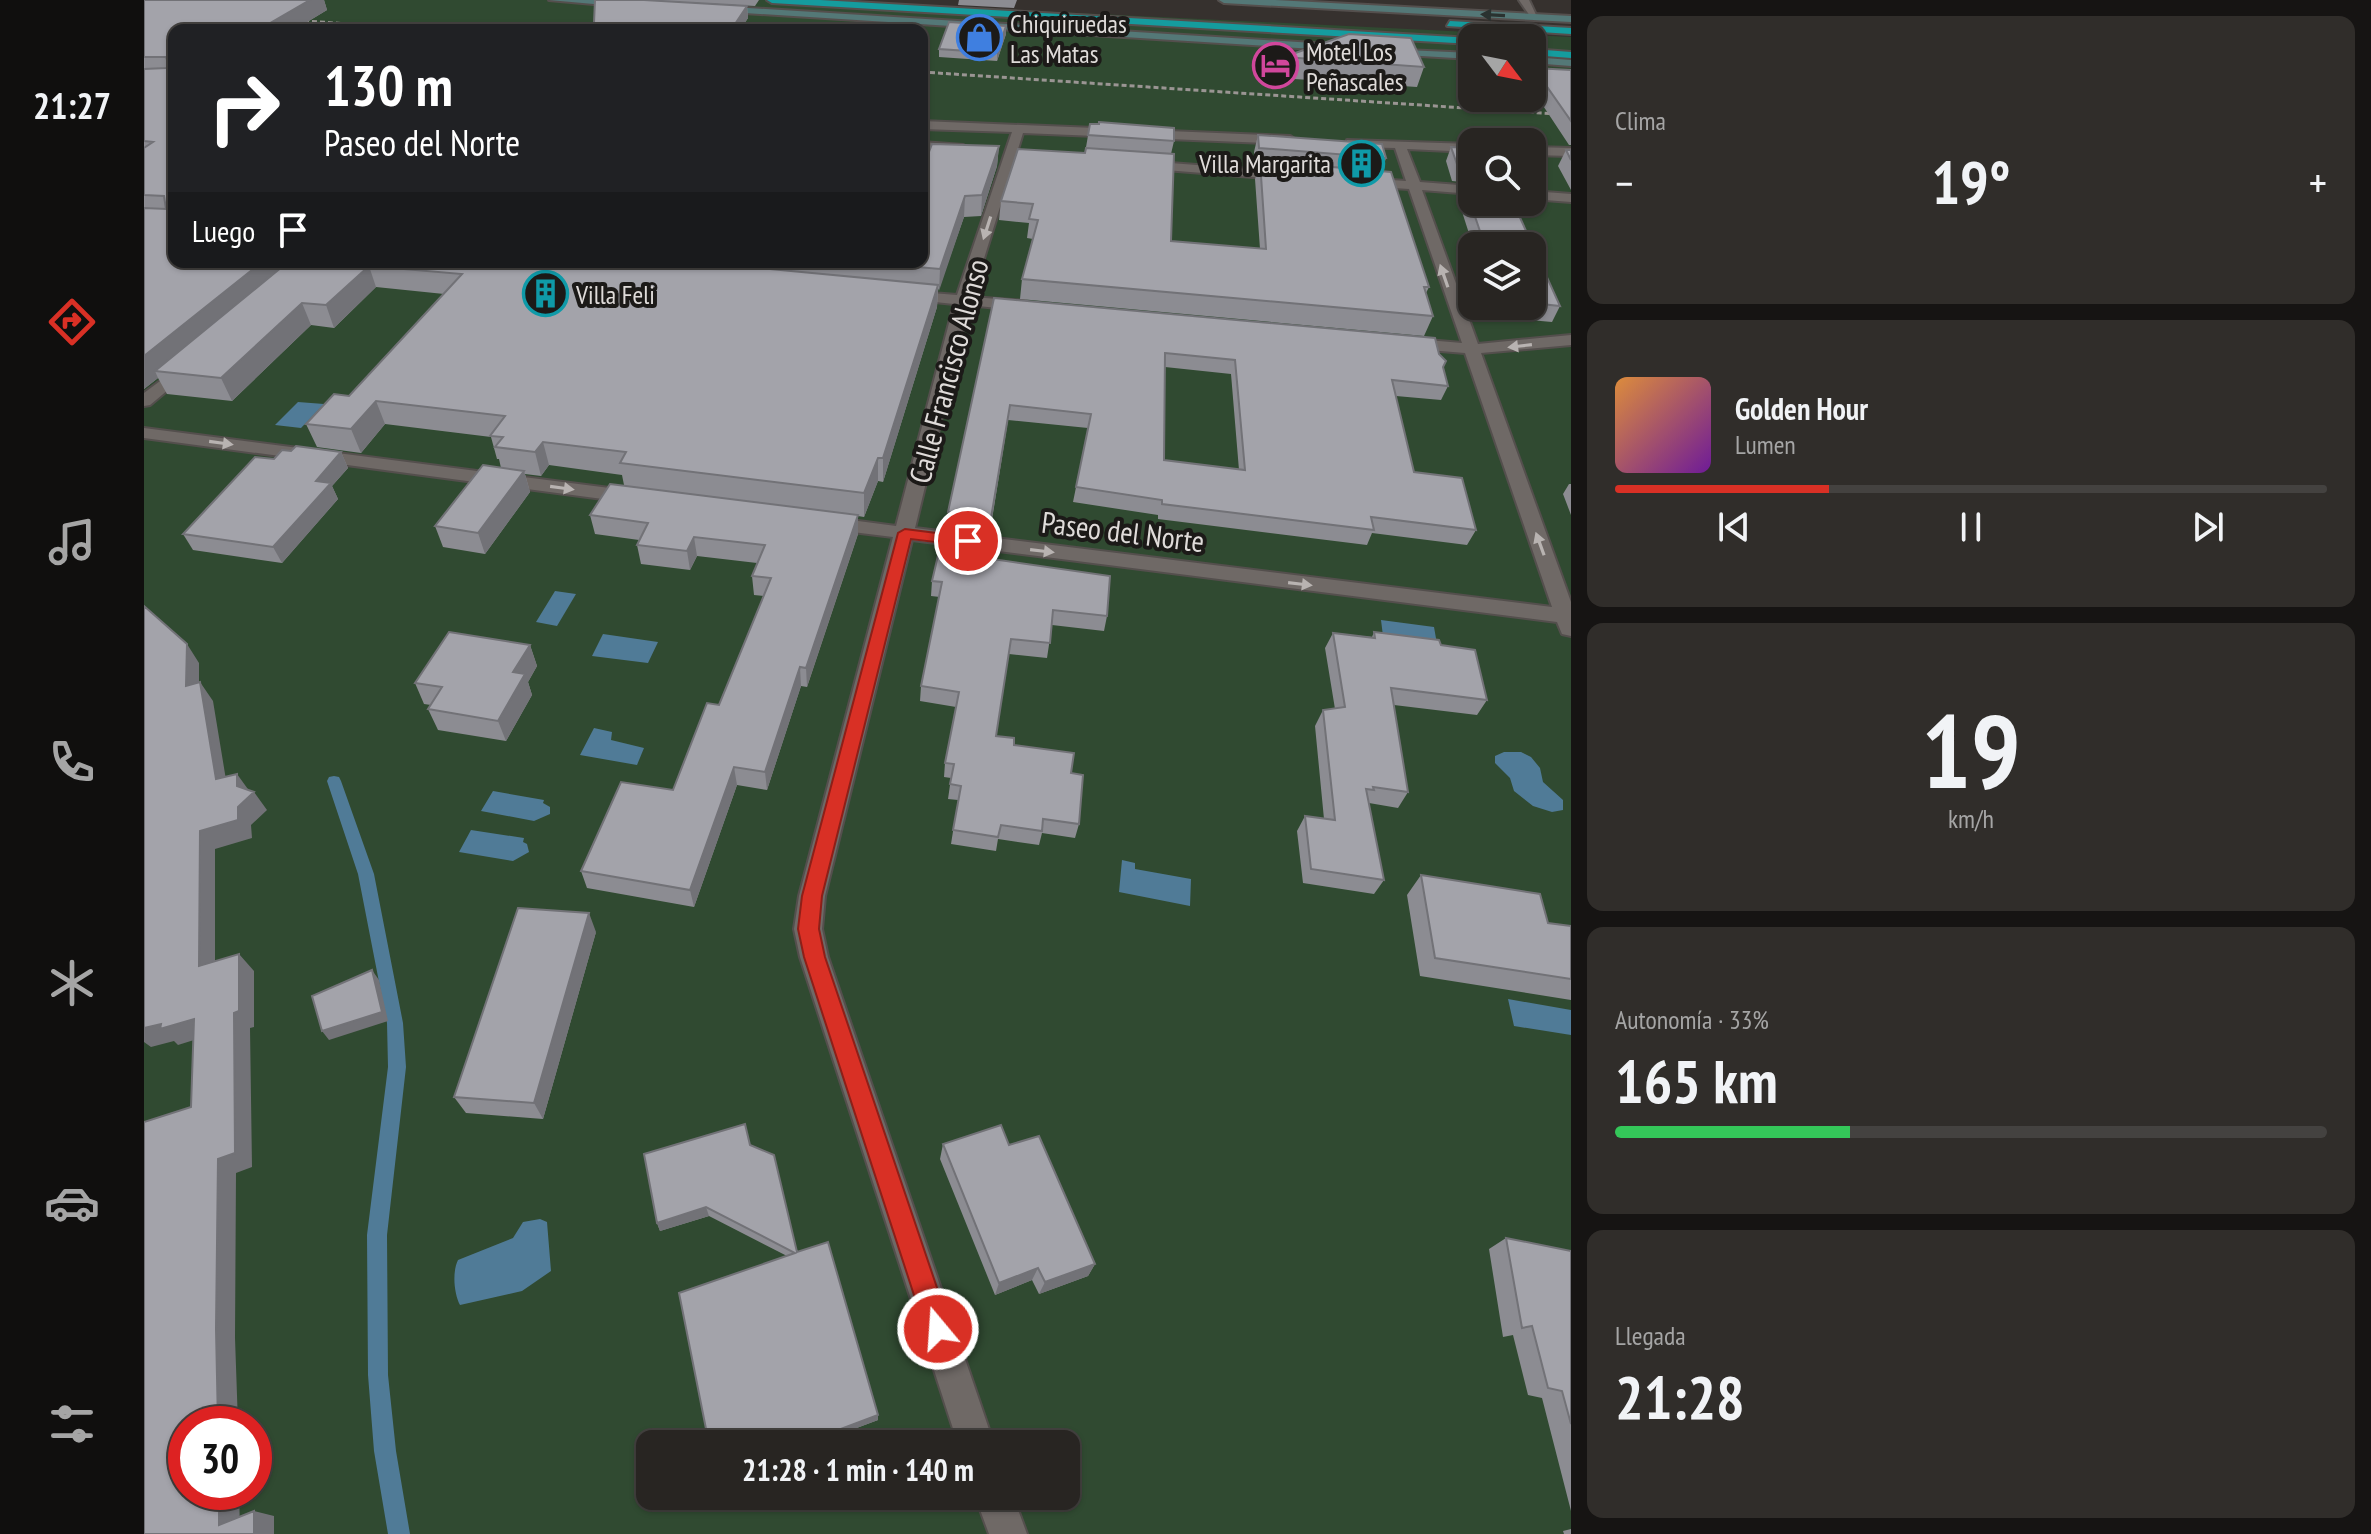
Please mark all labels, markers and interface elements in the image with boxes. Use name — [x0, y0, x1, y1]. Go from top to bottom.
place label: Chiquiruedas Las Matas — [1010, 7, 1127, 70]
one-way arrow — [1480, 8, 1505, 21]
shop icon: Chiquiruedas Las Matas — [955, 14, 1003, 62]
north arrow — [1458, 24, 1546, 112]
map controls — [1458, 24, 1546, 320]
place label: Motel Los Peñascales — [1306, 35, 1404, 98]
hotel icon: Motel Los Peñascales — [1251, 42, 1299, 90]
text: 130 m — [324, 49, 453, 121]
icon: right — [192, 56, 296, 160]
text: 21:27 — [33, 82, 111, 129]
text: Clima — [1615, 104, 1666, 137]
text: Paseo del Norte — [324, 119, 520, 166]
button: search — [1458, 128, 1546, 216]
building icon: Villa Margarita — [1338, 139, 1386, 187]
text: 19° — [1931, 143, 2011, 221]
place label: Villa Margarita — [1198, 147, 1331, 180]
text: − — [1615, 154, 1633, 211]
text: + — [2309, 154, 2327, 211]
icon: arrive — [271, 208, 315, 252]
text: Luego — [192, 211, 255, 250]
one-way arrow — [981, 216, 993, 240]
button: layers — [1458, 232, 1546, 320]
street label: Calle Francisco Alonso — [899, 255, 997, 487]
one-way arrow — [1437, 264, 1449, 288]
building icon: Villa Feli — [521, 270, 569, 318]
place label: Villa Feli — [575, 278, 655, 311]
icon: directions — [44, 294, 100, 350]
one-way arrow — [1508, 340, 1533, 353]
text: Golden Hour — [1735, 389, 1868, 428]
text: Lumen — [1735, 428, 1796, 461]
one-way arrow — [209, 437, 234, 450]
one-way arrow — [550, 482, 575, 495]
street label: Paseo del Norte — [1039, 502, 1207, 560]
icon: previous — [1712, 505, 1756, 549]
icon: pause — [1949, 505, 1993, 549]
icon: next — [2186, 505, 2230, 549]
pin — [934, 507, 1002, 575]
icon: music — [44, 514, 100, 570]
icon: arrive — [946, 519, 990, 563]
one-way arrow — [1533, 532, 1546, 556]
one-way arrow — [1030, 545, 1055, 558]
one-way arrow — [1288, 578, 1313, 591]
text: 19 — [1921, 682, 2021, 817]
icon: phone — [44, 734, 100, 790]
text: km/h — [1948, 802, 1994, 835]
icon: climate — [44, 955, 100, 1011]
text: Autonomía · 33% — [1615, 1003, 1769, 1036]
text: 165 km — [1615, 1042, 1778, 1120]
icon: car — [44, 1175, 100, 1231]
position arrow — [896, 1287, 980, 1371]
text: Llegada — [1615, 1319, 1686, 1352]
text: 21:28 — [1615, 1358, 1745, 1436]
icon: filters — [44, 1396, 100, 1452]
speed limit sign: 30 — [168, 1406, 272, 1510]
text: 21:28 · 1 min · 140 m — [742, 1450, 974, 1489]

